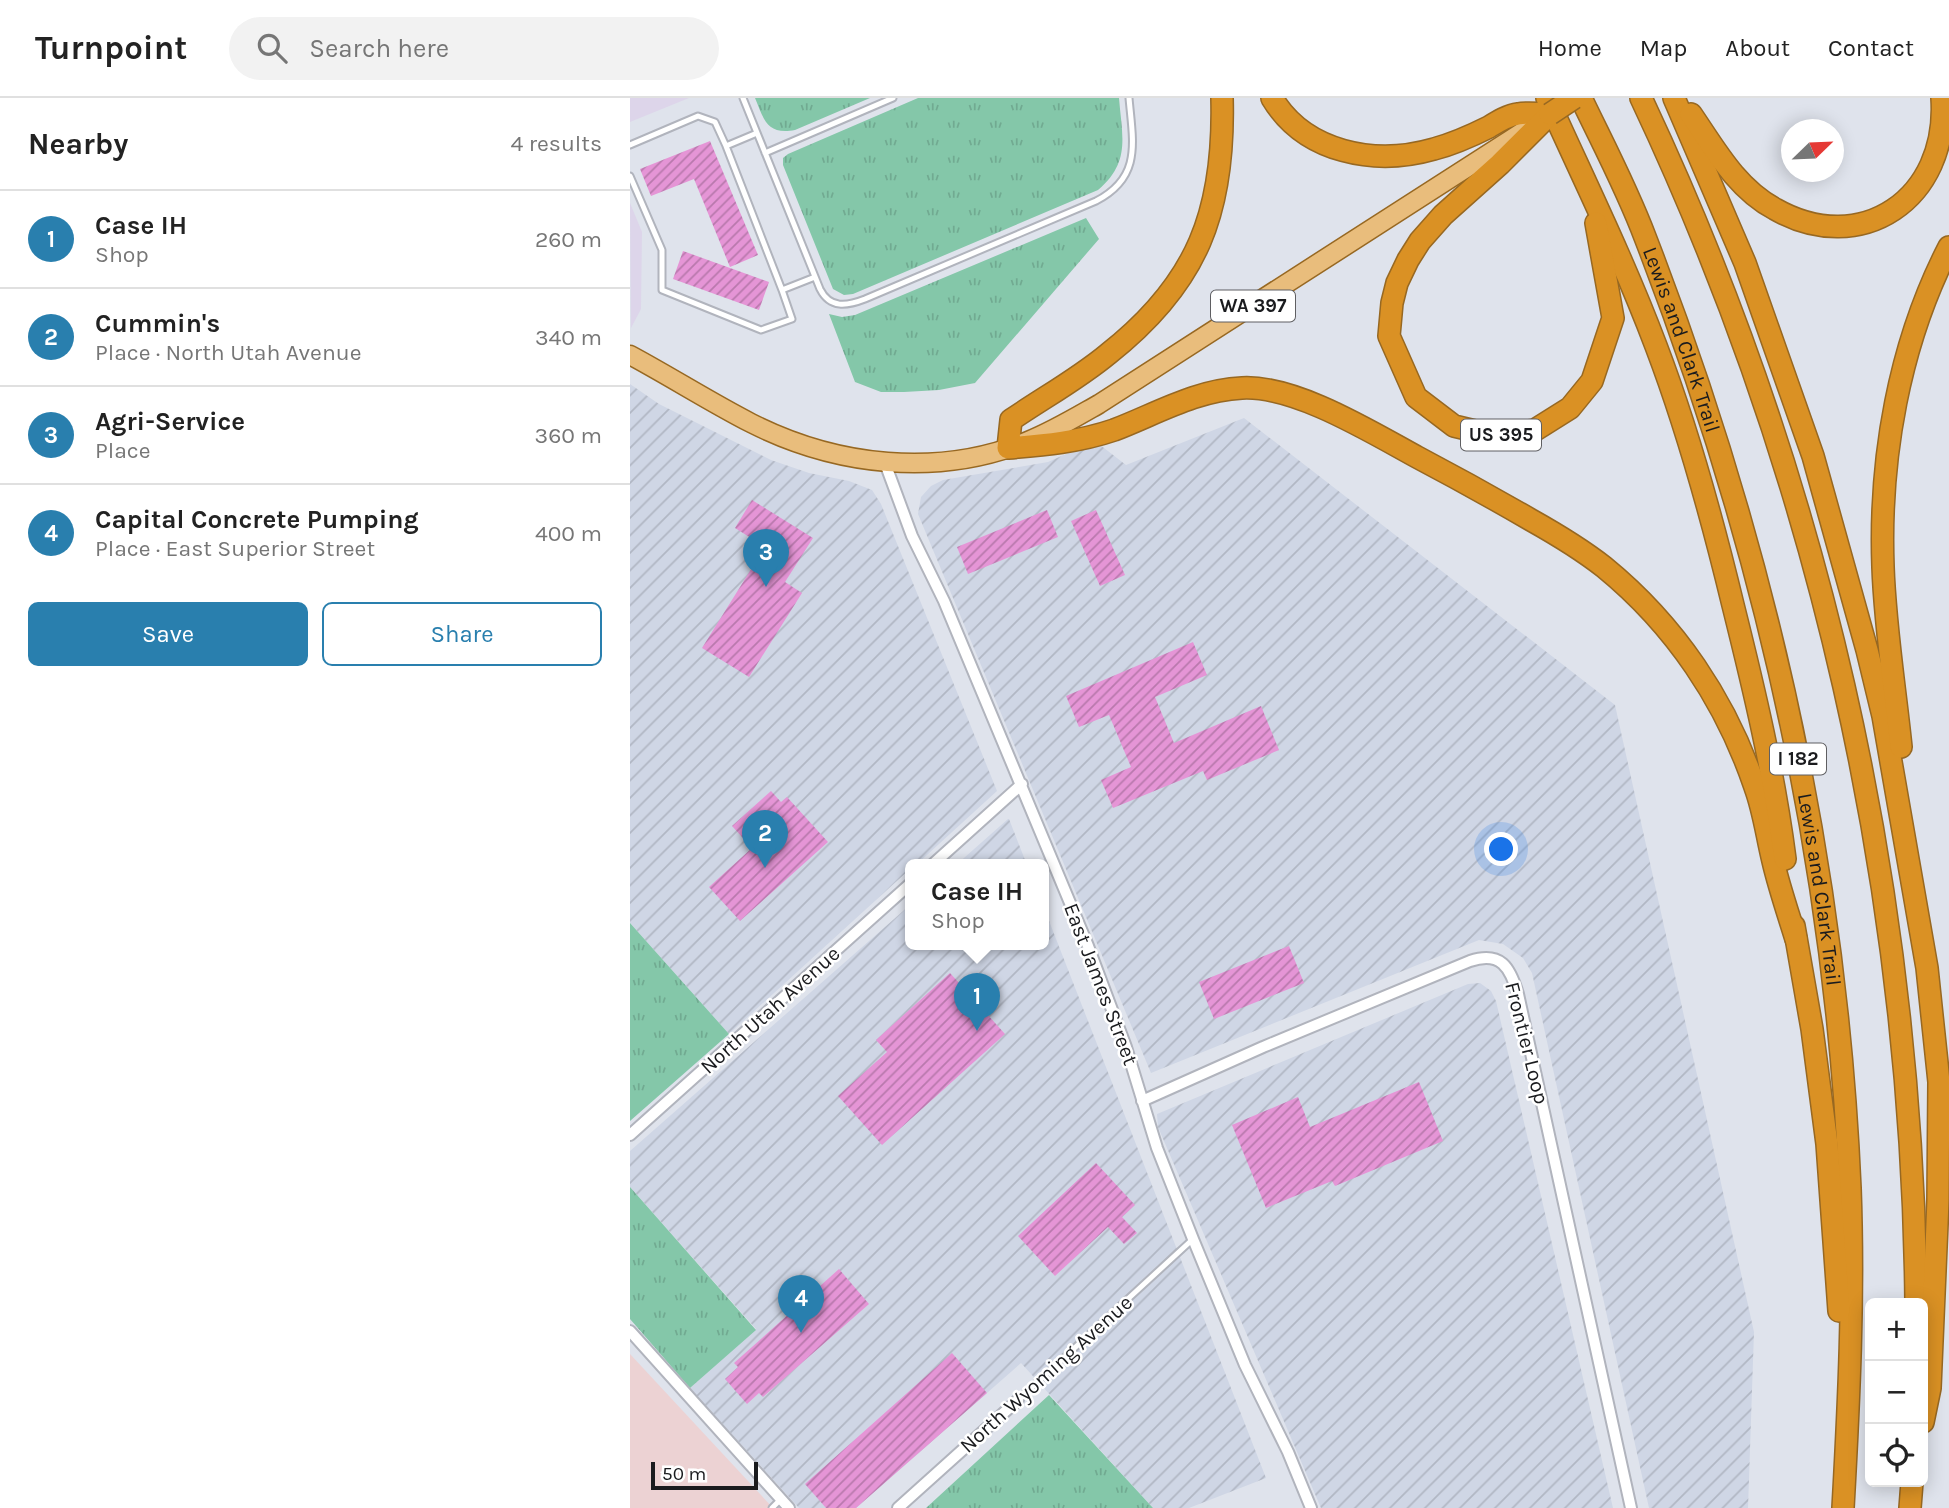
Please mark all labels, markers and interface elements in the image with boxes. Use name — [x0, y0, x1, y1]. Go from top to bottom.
search box — [229, 17, 719, 80]
text: Turnpoint — [35, 29, 187, 67]
icon: search — [253, 29, 291, 67]
text: Search here — [309, 33, 449, 64]
text: Home — [1538, 34, 1602, 62]
text: Map — [1640, 34, 1687, 62]
text: About — [1725, 34, 1790, 62]
text: Contact — [1828, 34, 1914, 62]
north arrow — [1781, 119, 1844, 182]
text: Nearby — [28, 126, 128, 162]
text: 4 results — [510, 130, 602, 157]
text: Case IH — [95, 210, 187, 241]
text: 1 — [47, 226, 55, 253]
text: 260 m — [535, 226, 602, 253]
text: Shop — [95, 241, 149, 268]
street label: Lewis and Clark Trail — [1638, 243, 1725, 435]
road number: WA 397 — [1211, 290, 1295, 322]
text: Cummin's — [95, 308, 220, 339]
text: 2 — [44, 324, 58, 351]
text: 340 m — [535, 324, 602, 351]
text: Place · North Utah Avenue — [95, 339, 362, 366]
text: Agri-Service — [95, 406, 245, 437]
road number: US 395 — [1461, 420, 1541, 450]
text: 3 — [44, 422, 58, 449]
text: 360 m — [535, 422, 602, 449]
text: Place — [95, 437, 151, 464]
text: Capital Concrete Pumping — [95, 504, 419, 535]
text: 4 — [44, 520, 58, 547]
text: 400 m — [535, 520, 602, 547]
pin: 3 — [743, 529, 789, 587]
text: Place · East Superior Street — [95, 535, 375, 562]
button: Save — [28, 602, 308, 666]
button: Share — [322, 602, 602, 666]
road number: I 182 — [1770, 744, 1826, 774]
street label: Lewis and Clark Trail — [1793, 791, 1846, 987]
pin: 2 — [742, 810, 788, 868]
your location — [1484, 832, 1518, 866]
popup — [905, 859, 1049, 950]
text: Case IH — [931, 876, 1023, 907]
street label: East James Street — [1059, 900, 1143, 1068]
text: Shop — [931, 907, 985, 934]
street label: North Utah Avenue — [695, 941, 845, 1079]
pin: 1 — [954, 973, 1000, 1031]
street label: Frontier Loop — [1500, 979, 1554, 1107]
pin: 4 — [778, 1275, 824, 1333]
street label: North Wyoming Avenue — [955, 1290, 1137, 1458]
map controls — [1865, 1298, 1928, 1487]
button: + — [1865, 1298, 1928, 1361]
button: − — [1865, 1361, 1928, 1424]
button: locate — [1865, 1424, 1928, 1487]
scale bar — [651, 1459, 758, 1491]
text: 50 m — [662, 1463, 706, 1485]

